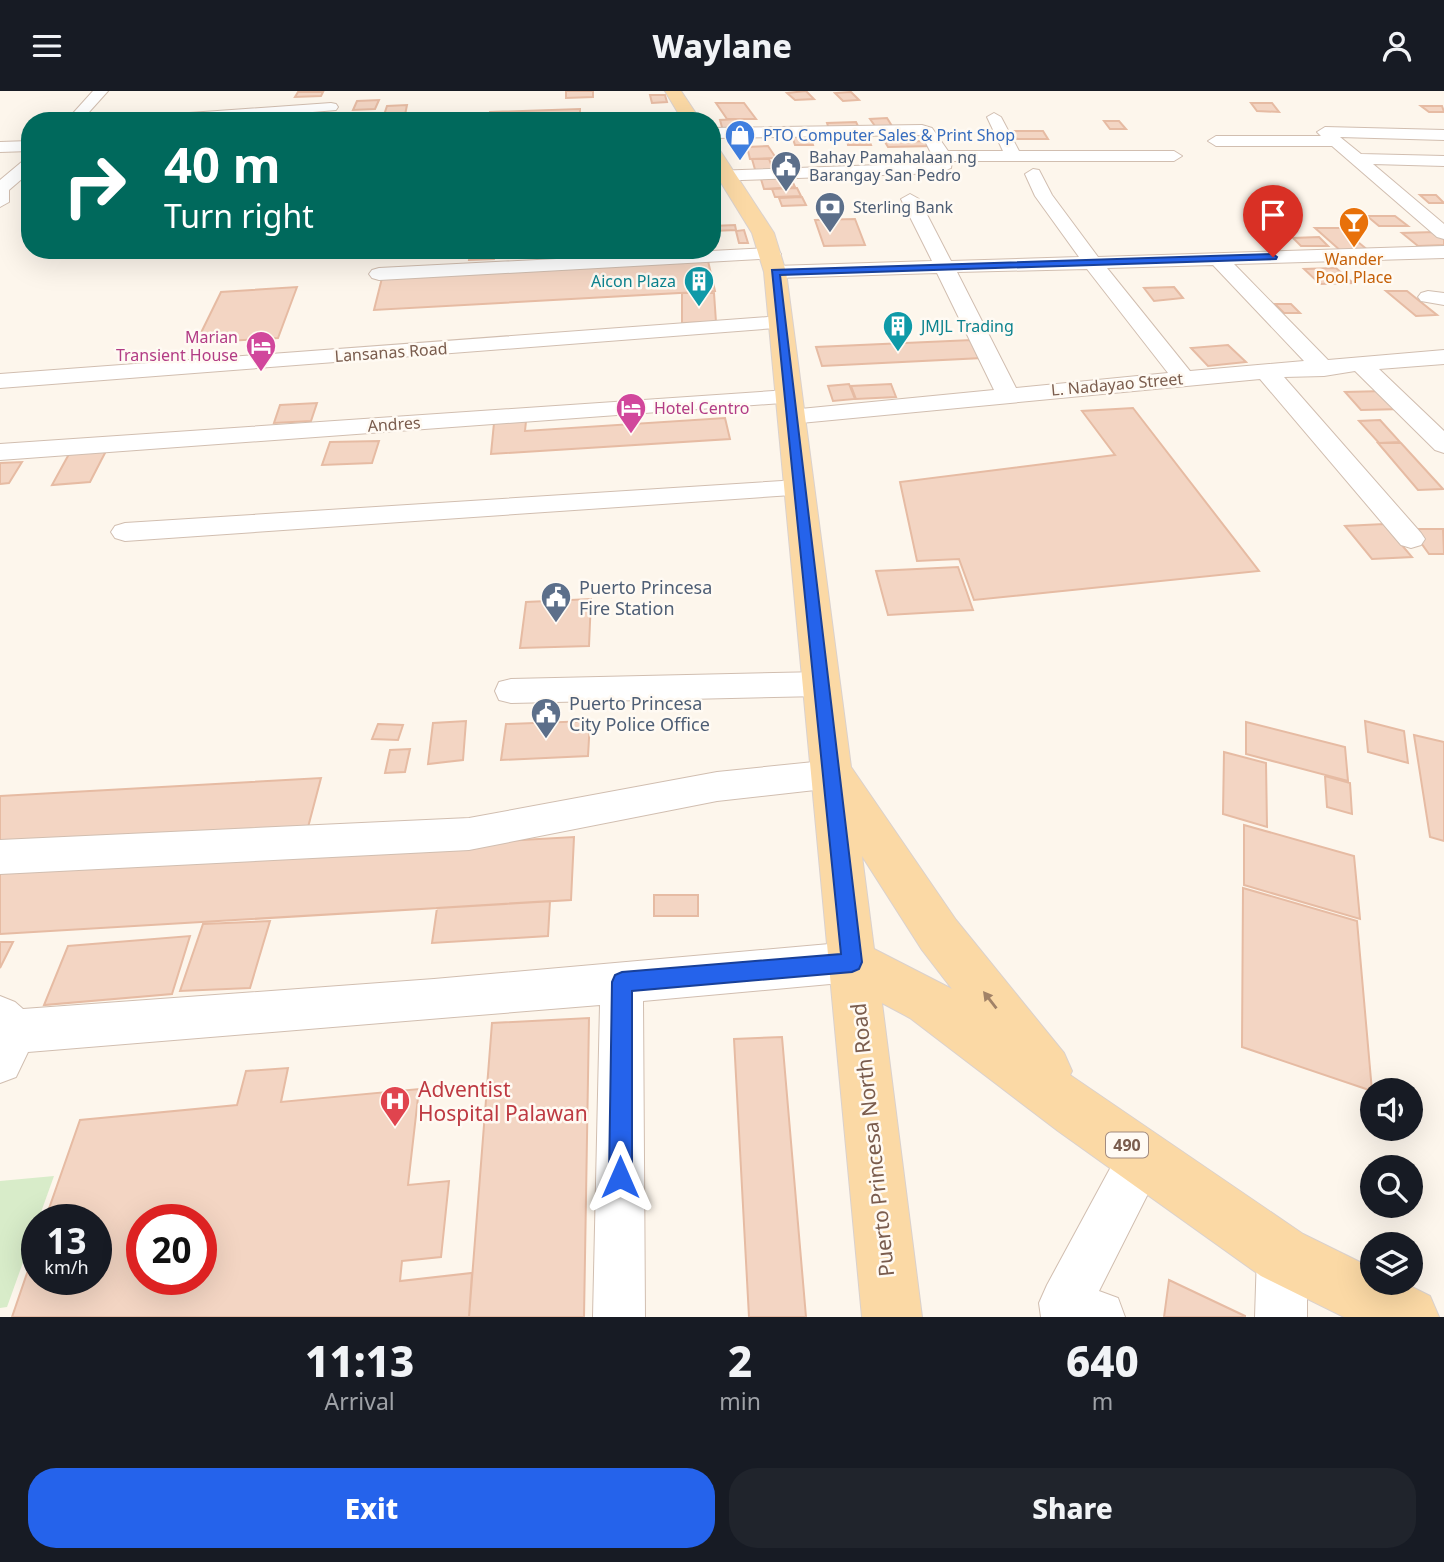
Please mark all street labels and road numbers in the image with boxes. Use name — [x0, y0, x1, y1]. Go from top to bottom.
street label: Lansanas Road — [334, 337, 448, 367]
street label: L. Nadayao Street — [1050, 367, 1184, 401]
street label: Andres — [367, 411, 421, 437]
street label: Puerto Princesa North Road — [844, 1002, 900, 1278]
road number: 490 — [1106, 1133, 1148, 1157]

